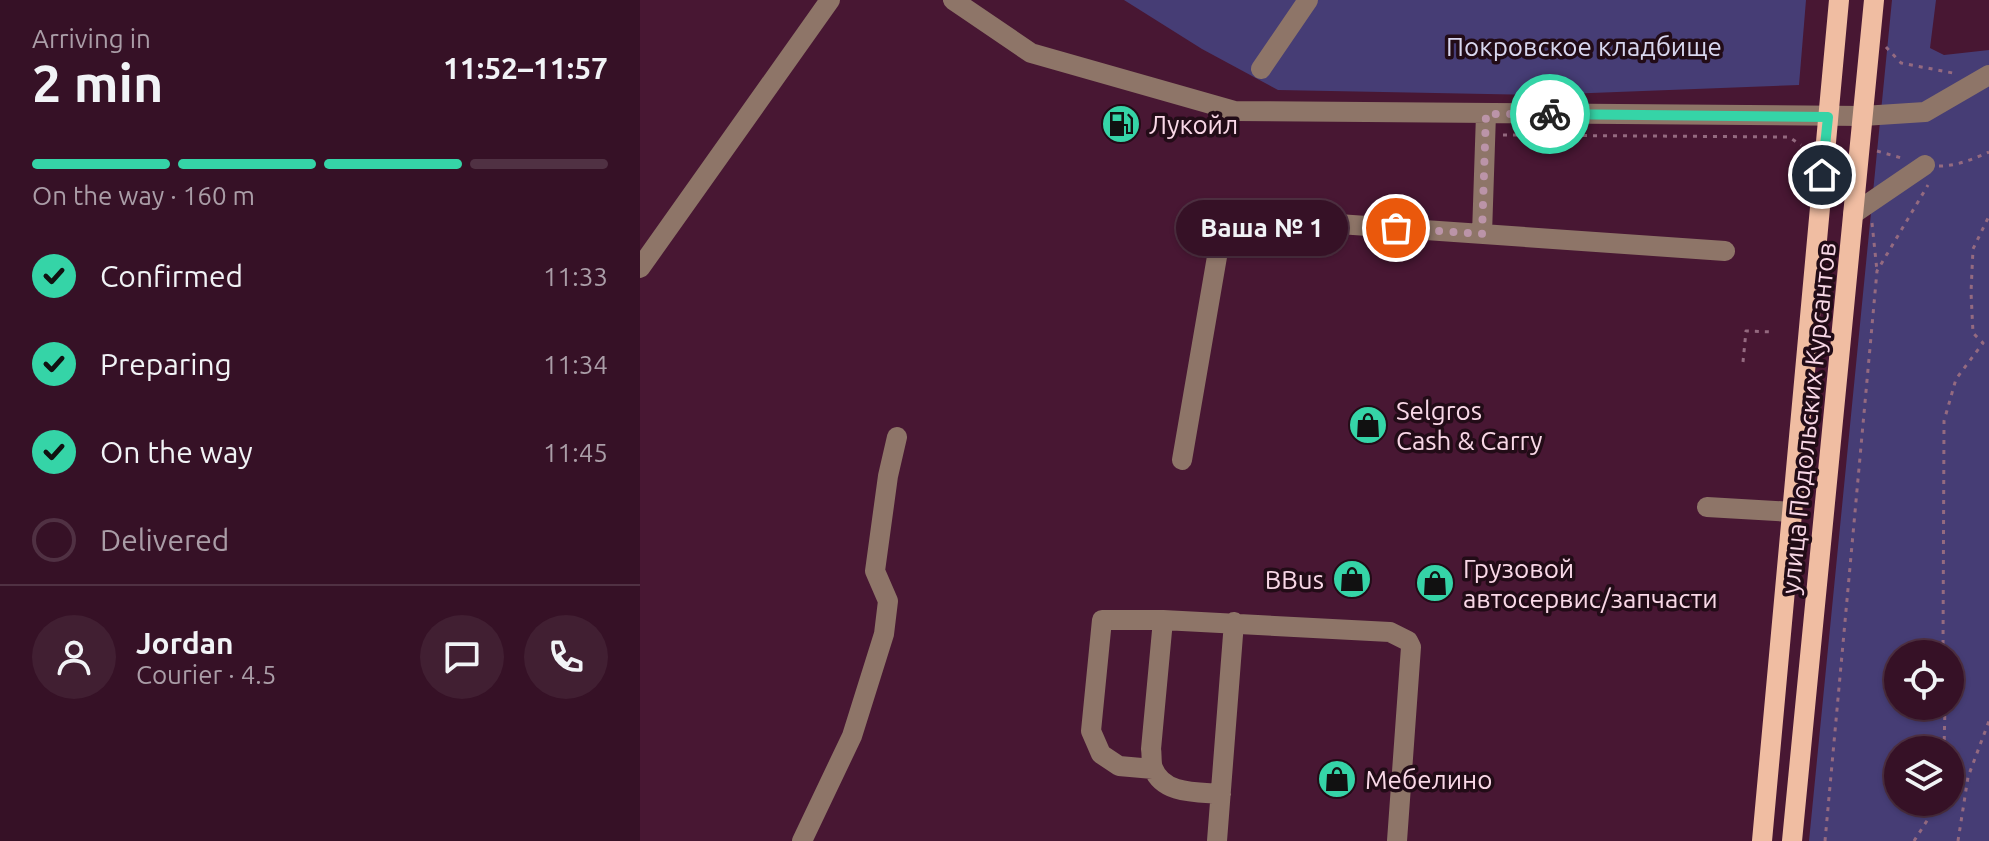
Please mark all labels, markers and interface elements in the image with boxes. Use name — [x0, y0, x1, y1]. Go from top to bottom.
text: Arriving in — [32, 24, 151, 53]
park label: Покровское кладбище — [1446, 32, 1722, 61]
text: 11:52–11:57 — [443, 51, 608, 85]
text: 2 min — [32, 54, 163, 112]
courier — [1510, 74, 1590, 154]
icon: bike — [1528, 92, 1572, 136]
fuel station icon: Лукойл — [1100, 103, 1142, 145]
place label: Лукойл — [1149, 110, 1238, 139]
pin — [1788, 141, 1856, 209]
icon: home — [1800, 153, 1844, 197]
text: On the way · 160 m — [32, 181, 255, 210]
pin — [1362, 194, 1430, 262]
callout: Ваша № 1 — [1176, 200, 1348, 256]
icon: bag — [1374, 206, 1418, 250]
text: Ваша № 1 — [1200, 213, 1324, 242]
street label: улица Подольских Курсантов — [1775, 241, 1841, 595]
icon: check — [32, 254, 76, 298]
text: Confirmed — [100, 259, 243, 293]
text: 11:33 — [543, 262, 608, 291]
icon: check — [32, 342, 76, 386]
text: Preparing — [100, 347, 232, 381]
text: 11:34 — [543, 350, 608, 379]
place label: Selgros Cash & Carry — [1396, 396, 1543, 455]
shop icon: Selgros Cash & Carry — [1347, 404, 1389, 446]
icon: check — [32, 430, 76, 474]
text: On the way — [100, 435, 253, 469]
text: 11:45 — [543, 438, 608, 467]
text: Delivered — [100, 523, 229, 557]
place label: Грузовой автосервис/запчасти — [1463, 554, 1718, 613]
shop icon: BBus — [1331, 558, 1373, 600]
shop icon: Грузовой автосервис/запчасти — [1414, 562, 1456, 604]
place label: BBus — [1265, 565, 1324, 594]
button: person — [32, 615, 116, 699]
button: chat — [420, 615, 504, 699]
button: phone — [524, 615, 608, 699]
text: Jordan — [136, 626, 234, 660]
map controls — [1884, 640, 1964, 816]
button: locate — [1884, 640, 1964, 720]
text: Courier · 4.5 — [136, 660, 276, 689]
button: layers — [1884, 736, 1964, 816]
shop icon: Мебелино — [1316, 758, 1358, 800]
place label: Мебелино — [1365, 765, 1493, 794]

